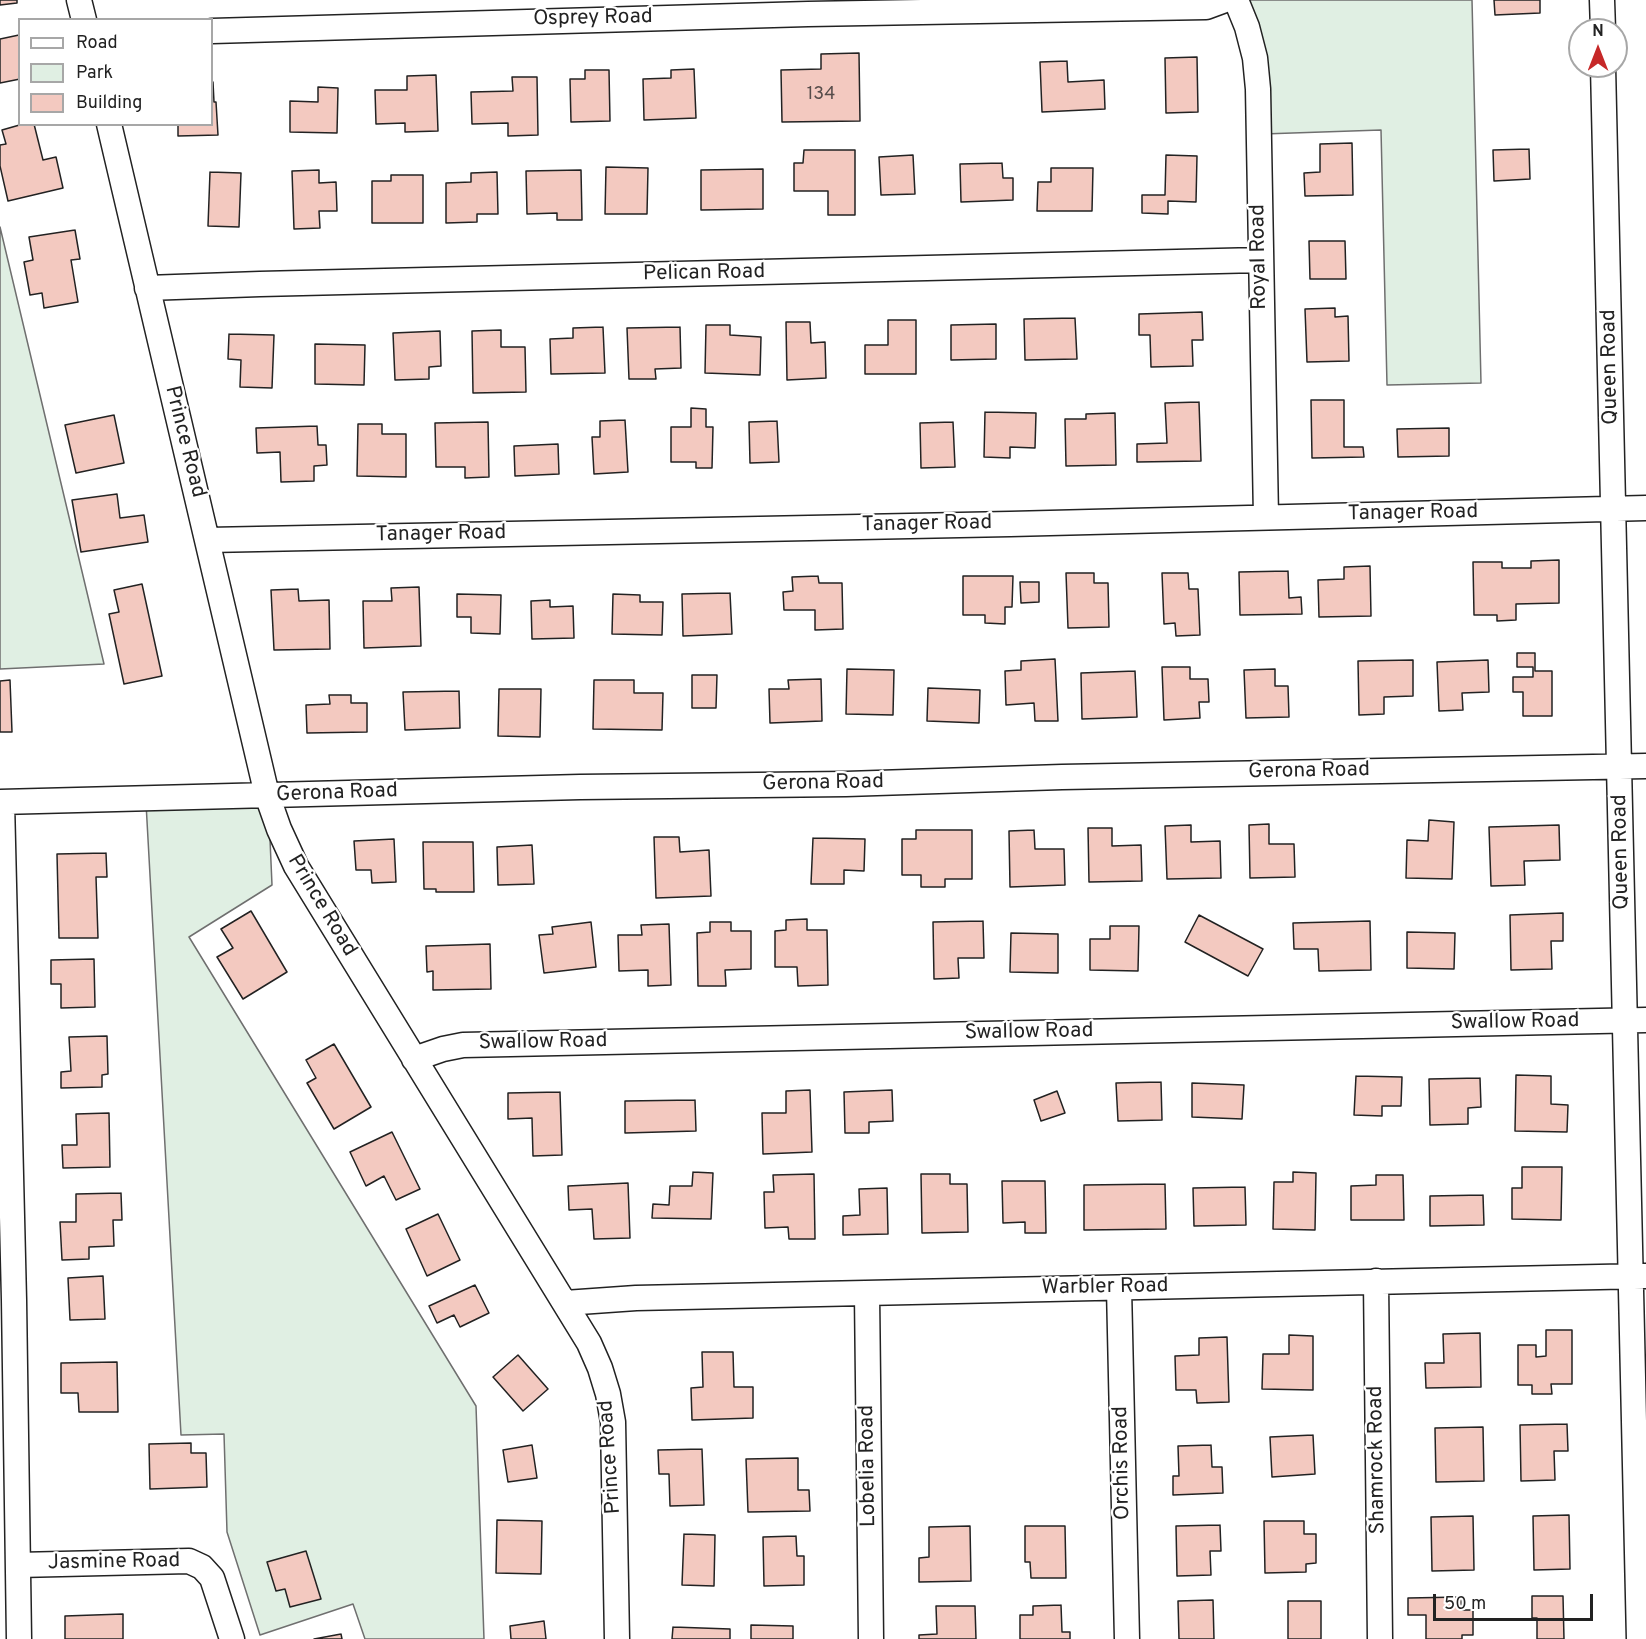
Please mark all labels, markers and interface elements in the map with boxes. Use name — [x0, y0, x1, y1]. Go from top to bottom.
street label: Osprey Road — [533, 5, 653, 33]
legend — [18, 18, 213, 126]
north arrow — [1568, 18, 1628, 78]
text: N — [1592, 22, 1604, 42]
text: Road — [76, 32, 118, 55]
text: Park — [76, 62, 113, 85]
house number: 134 — [807, 84, 835, 106]
text: Building — [76, 92, 142, 115]
street label: Royal Road — [1246, 204, 1274, 310]
street label: Pelican Road — [643, 260, 765, 288]
street label: Queen Road — [1597, 309, 1625, 425]
street label: Prince Road — [158, 384, 210, 500]
street label: Tanager Road — [1348, 500, 1478, 528]
street label: Tanager Road — [862, 511, 992, 539]
street label: Tanager Road — [376, 521, 506, 549]
street label: Gerona Road — [1248, 758, 1370, 786]
street label: Gerona Road — [762, 770, 884, 798]
street label: Gerona Road — [276, 779, 398, 809]
street label: Queen Road — [1608, 794, 1636, 910]
street label: Prince Road — [281, 851, 361, 961]
street label: Swallow Road — [1450, 1009, 1580, 1037]
street label: Swallow Road — [964, 1019, 1094, 1047]
street label: Swallow Road — [478, 1029, 608, 1057]
street label: Warbler Road — [1041, 1274, 1169, 1302]
street label: Shamrock Road — [1364, 1385, 1392, 1535]
street label: Prince Road — [594, 1399, 628, 1515]
street label: Lobelia Road — [855, 1405, 883, 1527]
street label: Orchis Road — [1109, 1406, 1137, 1520]
street label: Jasmine Road — [48, 1549, 180, 1577]
scale bar — [1436, 1582, 1596, 1620]
text: 50 m — [1444, 1593, 1486, 1616]

